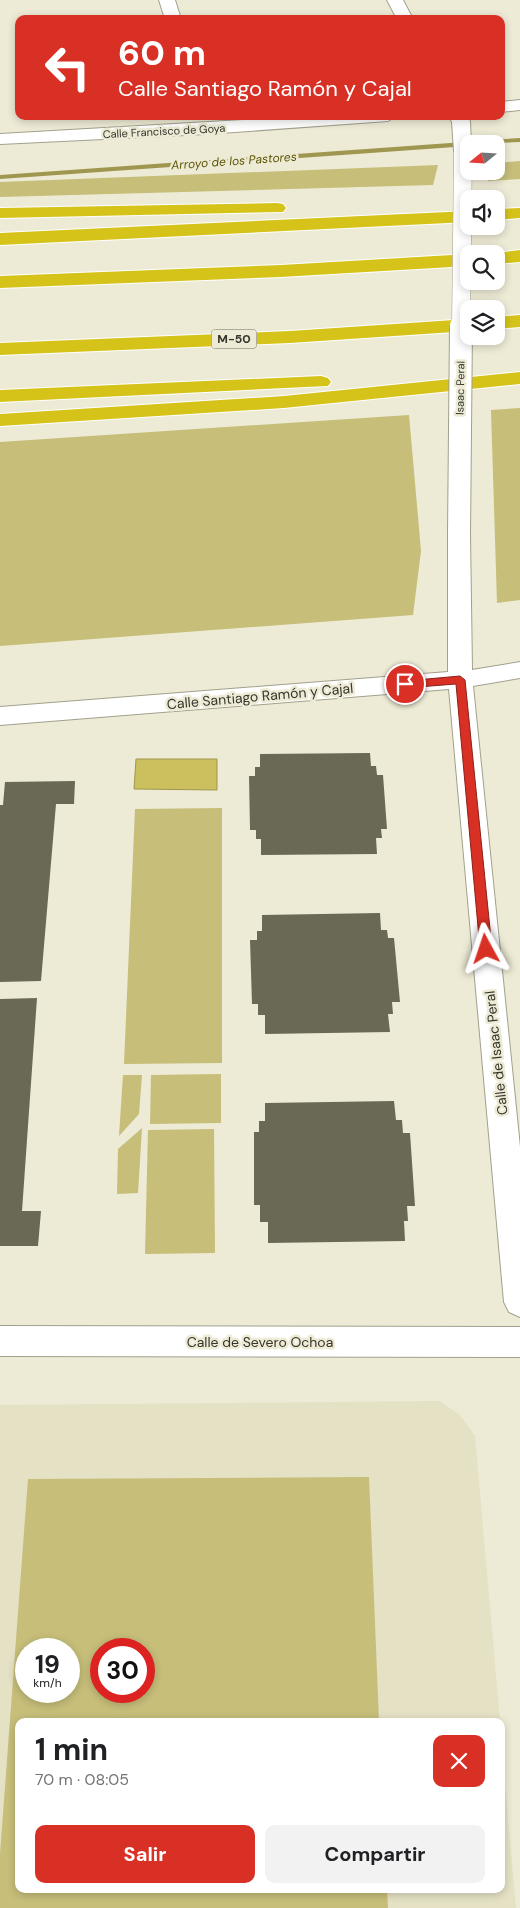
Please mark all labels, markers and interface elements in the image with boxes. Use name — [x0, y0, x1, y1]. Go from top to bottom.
text: 60 m — [118, 30, 206, 76]
icon: left — [35, 35, 100, 100]
text: Calle Santiago Ramón y Cajal — [118, 74, 412, 103]
street label: Calle Francisco de Goya — [102, 121, 226, 141]
north arrow — [460, 135, 505, 180]
map controls — [460, 135, 505, 345]
water label: Arroyo de los Pastores — [170, 149, 297, 173]
button: sound — [460, 190, 505, 235]
button: search — [460, 245, 505, 290]
button: layers — [460, 300, 505, 345]
road number: M-50 — [212, 329, 256, 348]
street label: Isaac Peral — [453, 361, 467, 415]
pin — [384, 663, 426, 705]
icon: arrive — [391, 670, 419, 698]
street label: Calle Santiago Ramón y Cajal — [166, 679, 354, 713]
position arrow — [459, 922, 511, 974]
street label: Calle de Isaac Peral — [481, 990, 511, 1116]
street label: Calle de Severo Ochoa — [187, 1333, 333, 1351]
speed limit sign: 30 — [90, 1638, 155, 1703]
text: 19 — [35, 1648, 60, 1681]
text: km/h — [33, 1675, 62, 1691]
text: 1 min — [35, 1730, 108, 1769]
button: close — [433, 1735, 485, 1787]
text: 70 m · 08:05 — [35, 1769, 129, 1790]
button: Salir — [35, 1825, 255, 1883]
button: Compartir — [265, 1825, 485, 1883]

